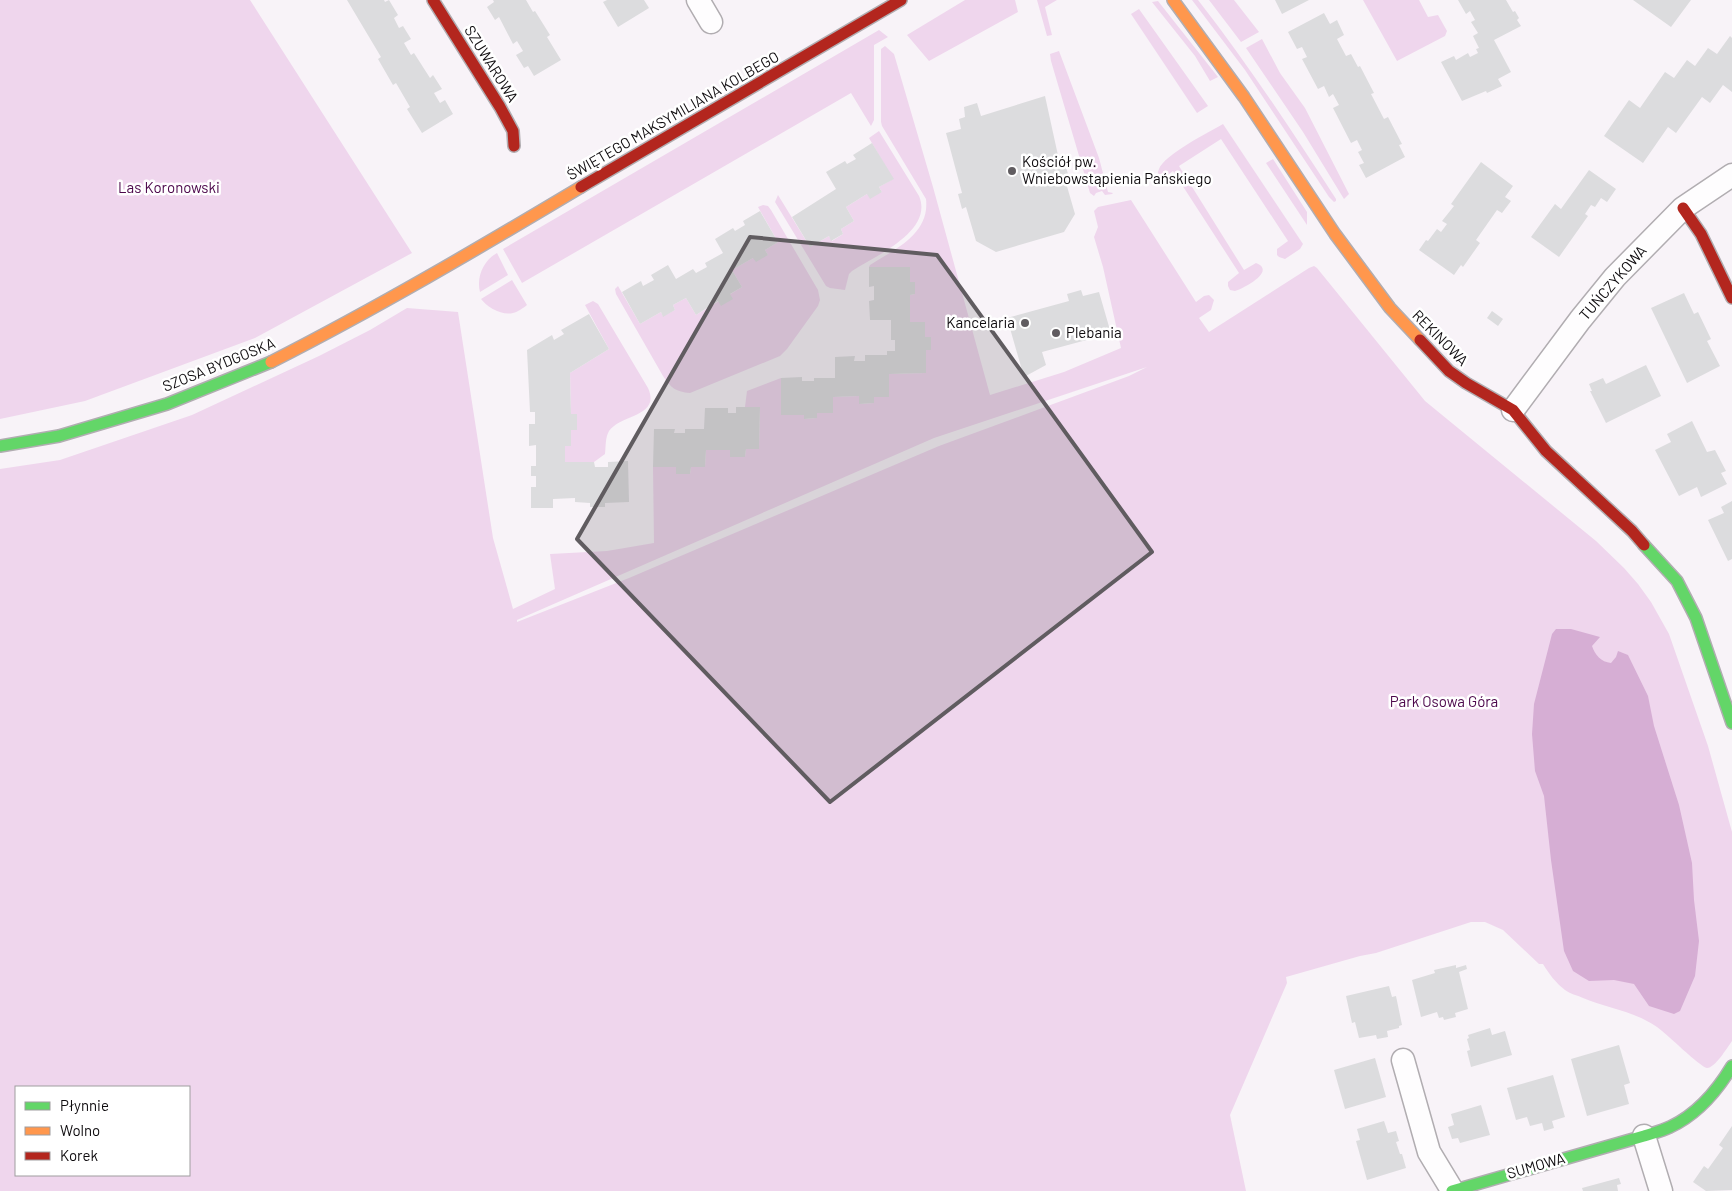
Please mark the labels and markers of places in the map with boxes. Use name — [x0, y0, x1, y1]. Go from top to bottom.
place label: Kościół pw. Wniebowstąpienia Pańskiego — [1022, 152, 1212, 187]
marker: Kościół pw. Wniebowstąpienia Pańskiego — [1006, 165, 1018, 177]
place label: Kancelaria — [946, 313, 1015, 331]
marker: Kancelaria — [1019, 317, 1031, 329]
place label: Plebania — [1066, 323, 1122, 341]
marker: Plebania — [1050, 327, 1062, 339]

